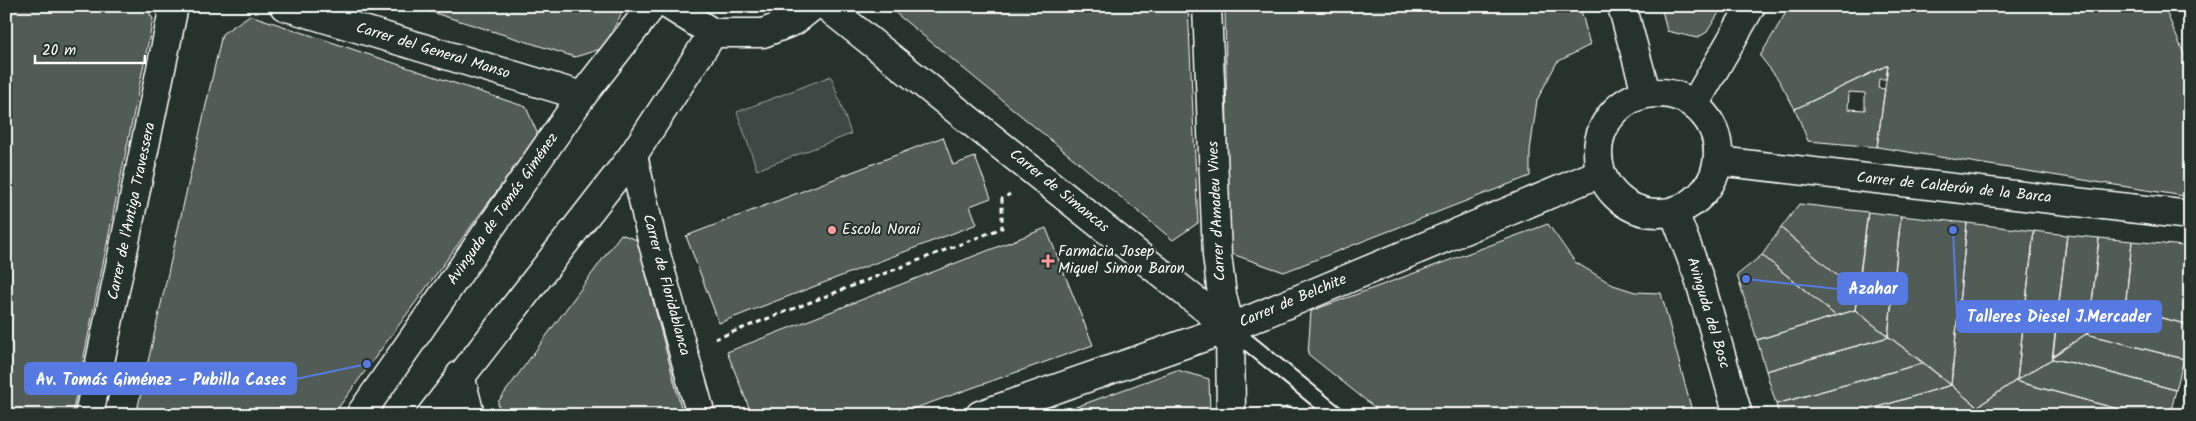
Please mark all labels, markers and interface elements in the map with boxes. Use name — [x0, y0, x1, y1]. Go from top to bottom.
street label: Carrer del General Manso — [353, 16, 513, 86]
scale bar — [35, 32, 145, 64]
text: 20 m — [42, 39, 76, 63]
street label: Carrer de l'Antiga Travessera — [101, 120, 163, 302]
street label: Avinguda de Tomás Giménez — [441, 128, 565, 290]
street label: Carrer d'Amadeu Vives — [1201, 140, 1233, 281]
street label: Carrer de Simancas — [1004, 143, 1115, 239]
street label: Carrer de Calderón de la Barca — [1855, 166, 2053, 210]
street label: Carrer de Floridablanca — [636, 212, 696, 358]
place label: Escola Norai — [842, 218, 921, 242]
marker: Escola Norai — [826, 224, 838, 236]
place label: Farmàcia Josep Miquel Simon Baron — [1058, 240, 1185, 281]
street label: Avinguda del Bosc — [1680, 254, 1736, 372]
marker: Farmàcia Josep Miquel Simon Baron — [1042, 255, 1054, 267]
street label: Carrer de Belchite — [1235, 267, 1351, 334]
callout: Azahar — [1838, 273, 1907, 304]
text: Azahar — [1849, 277, 1899, 302]
callout: Talleres Diesel J.Mercader — [1957, 301, 2161, 332]
text: Talleres Diesel J.Mercader — [1967, 305, 2152, 330]
callout: Av. Tomás Giménez - Pubilla Cases — [25, 363, 296, 394]
text: Av. Tomás Giménez - Pubilla Cases — [36, 368, 287, 393]

